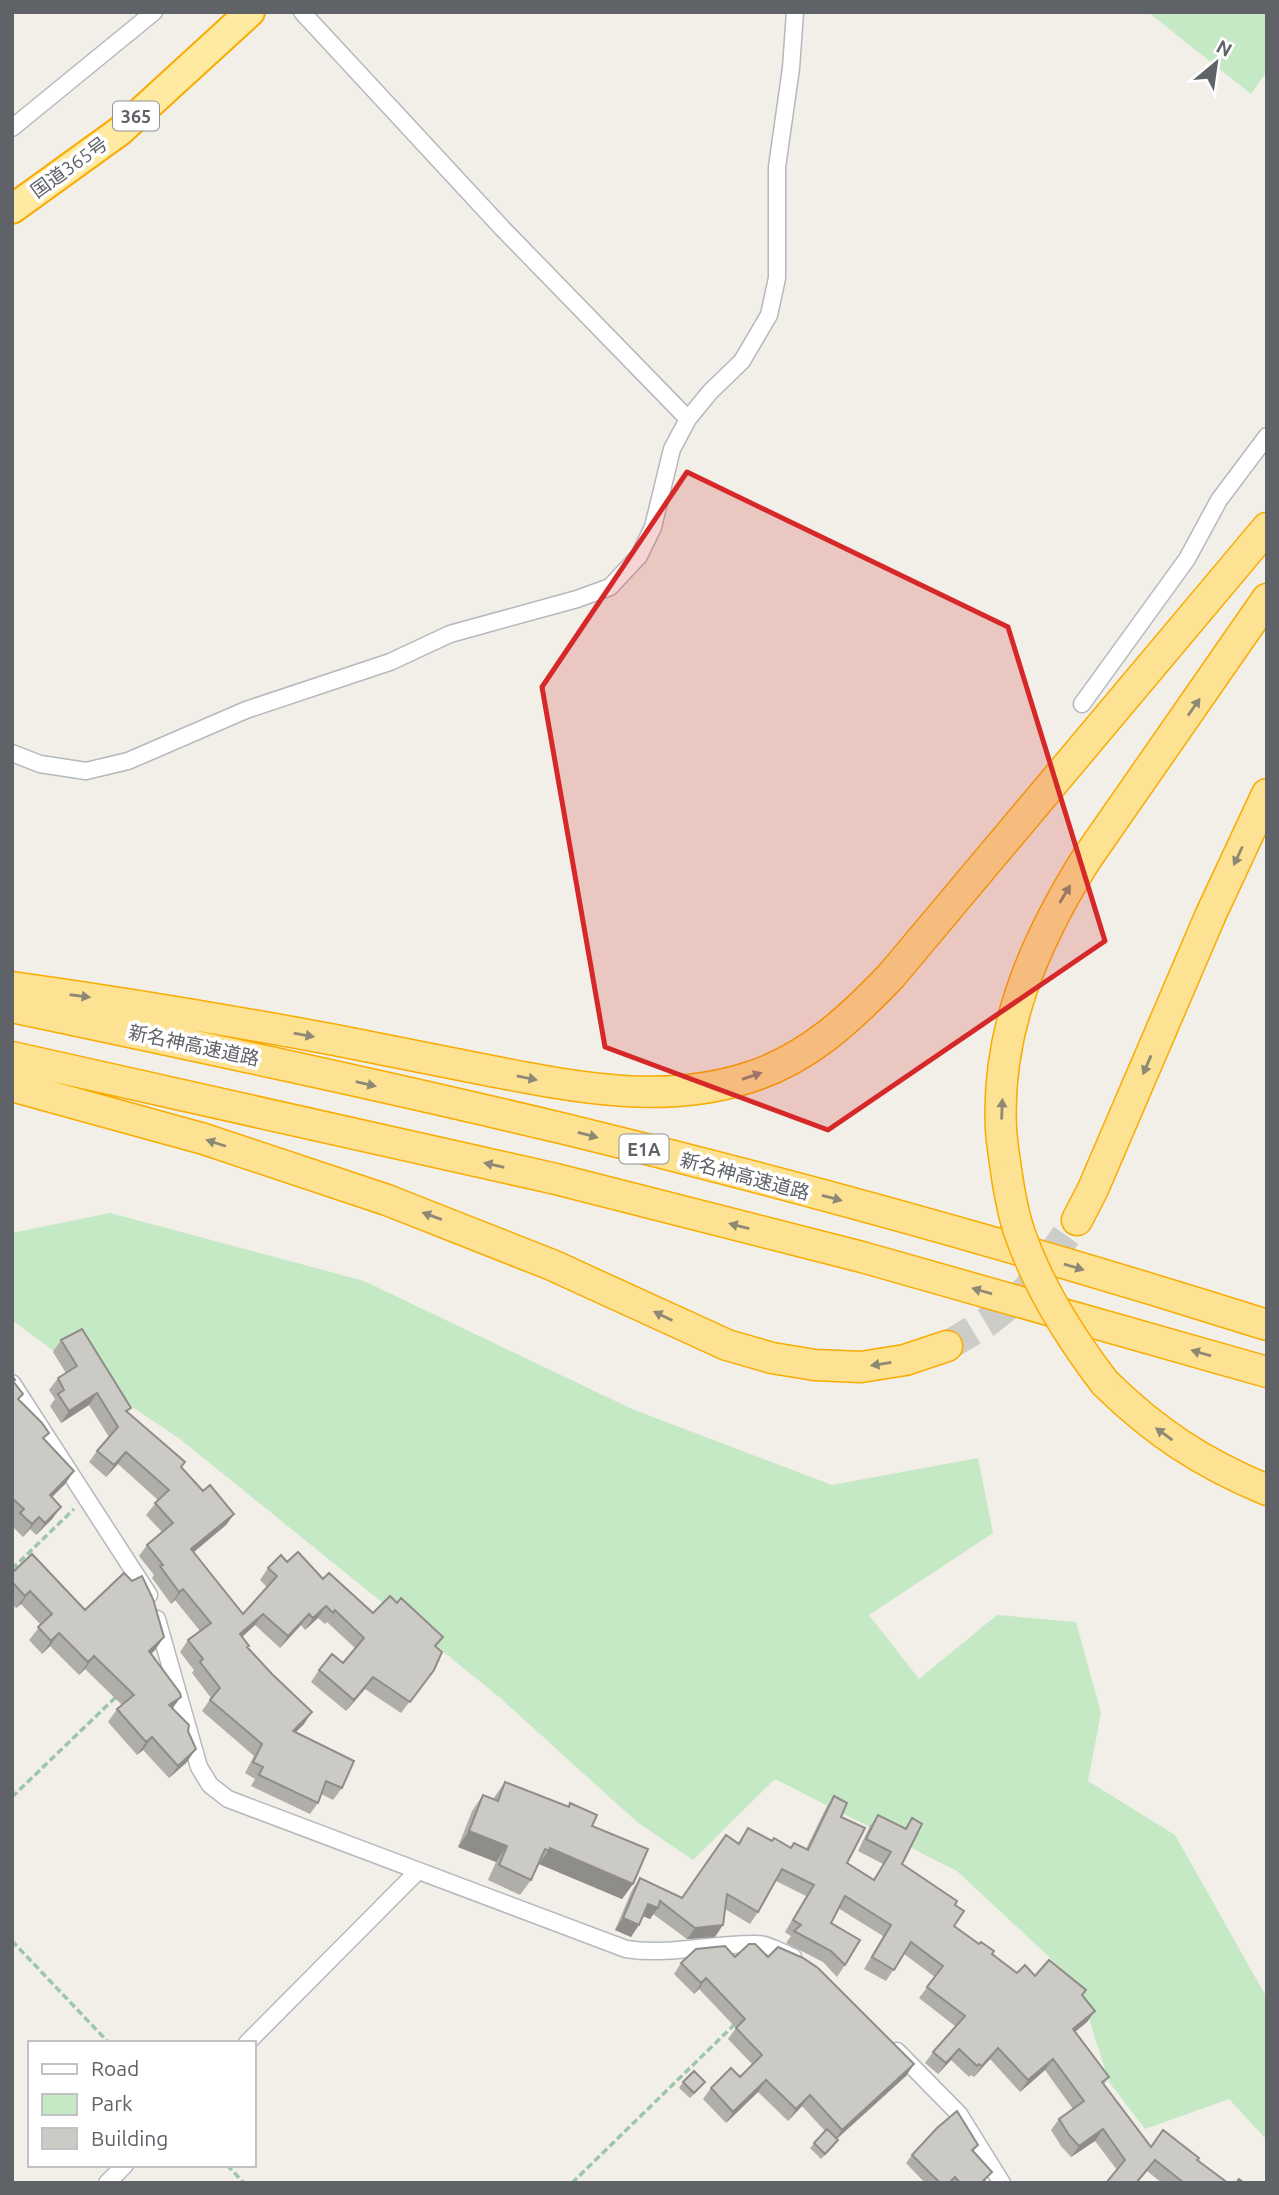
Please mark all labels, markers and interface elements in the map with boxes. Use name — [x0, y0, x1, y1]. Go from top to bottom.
north arrow — [1181, 28, 1251, 98]
text: N — [1213, 35, 1236, 61]
road number: 365 — [113, 102, 159, 131]
street label: 国道365号 — [26, 132, 112, 202]
one-way arrow — [1187, 697, 1200, 716]
one-way arrow — [1232, 846, 1244, 866]
one-way arrow — [1058, 884, 1071, 903]
one-way arrow — [69, 991, 91, 1002]
street label: 新名神高速道路 — [127, 1020, 261, 1070]
one-way arrow — [293, 1030, 315, 1041]
one-way arrow — [1142, 1054, 1153, 1075]
one-way arrow — [742, 1070, 763, 1081]
one-way arrow — [516, 1072, 538, 1083]
one-way arrow — [355, 1078, 377, 1089]
one-way arrow — [996, 1098, 1007, 1120]
one-way arrow — [577, 1130, 599, 1141]
road number: E1A — [620, 1134, 668, 1164]
one-way arrow — [206, 1138, 227, 1148]
street label: 新名神高速道路 — [678, 1148, 812, 1204]
one-way arrow — [483, 1160, 505, 1171]
one-way arrow — [821, 1193, 843, 1204]
one-way arrow — [421, 1211, 442, 1222]
one-way arrow — [728, 1220, 750, 1231]
one-way arrow — [1063, 1262, 1085, 1273]
one-way arrow — [972, 1285, 993, 1295]
one-way arrow — [653, 1311, 673, 1322]
one-way arrow — [1191, 1347, 1212, 1357]
one-way arrow — [870, 1359, 892, 1370]
one-way arrow — [1155, 1427, 1173, 1441]
legend — [28, 2041, 256, 2167]
text: Road — [91, 2056, 139, 2080]
text: Park — [91, 2091, 133, 2115]
text: Building — [91, 2126, 168, 2150]

